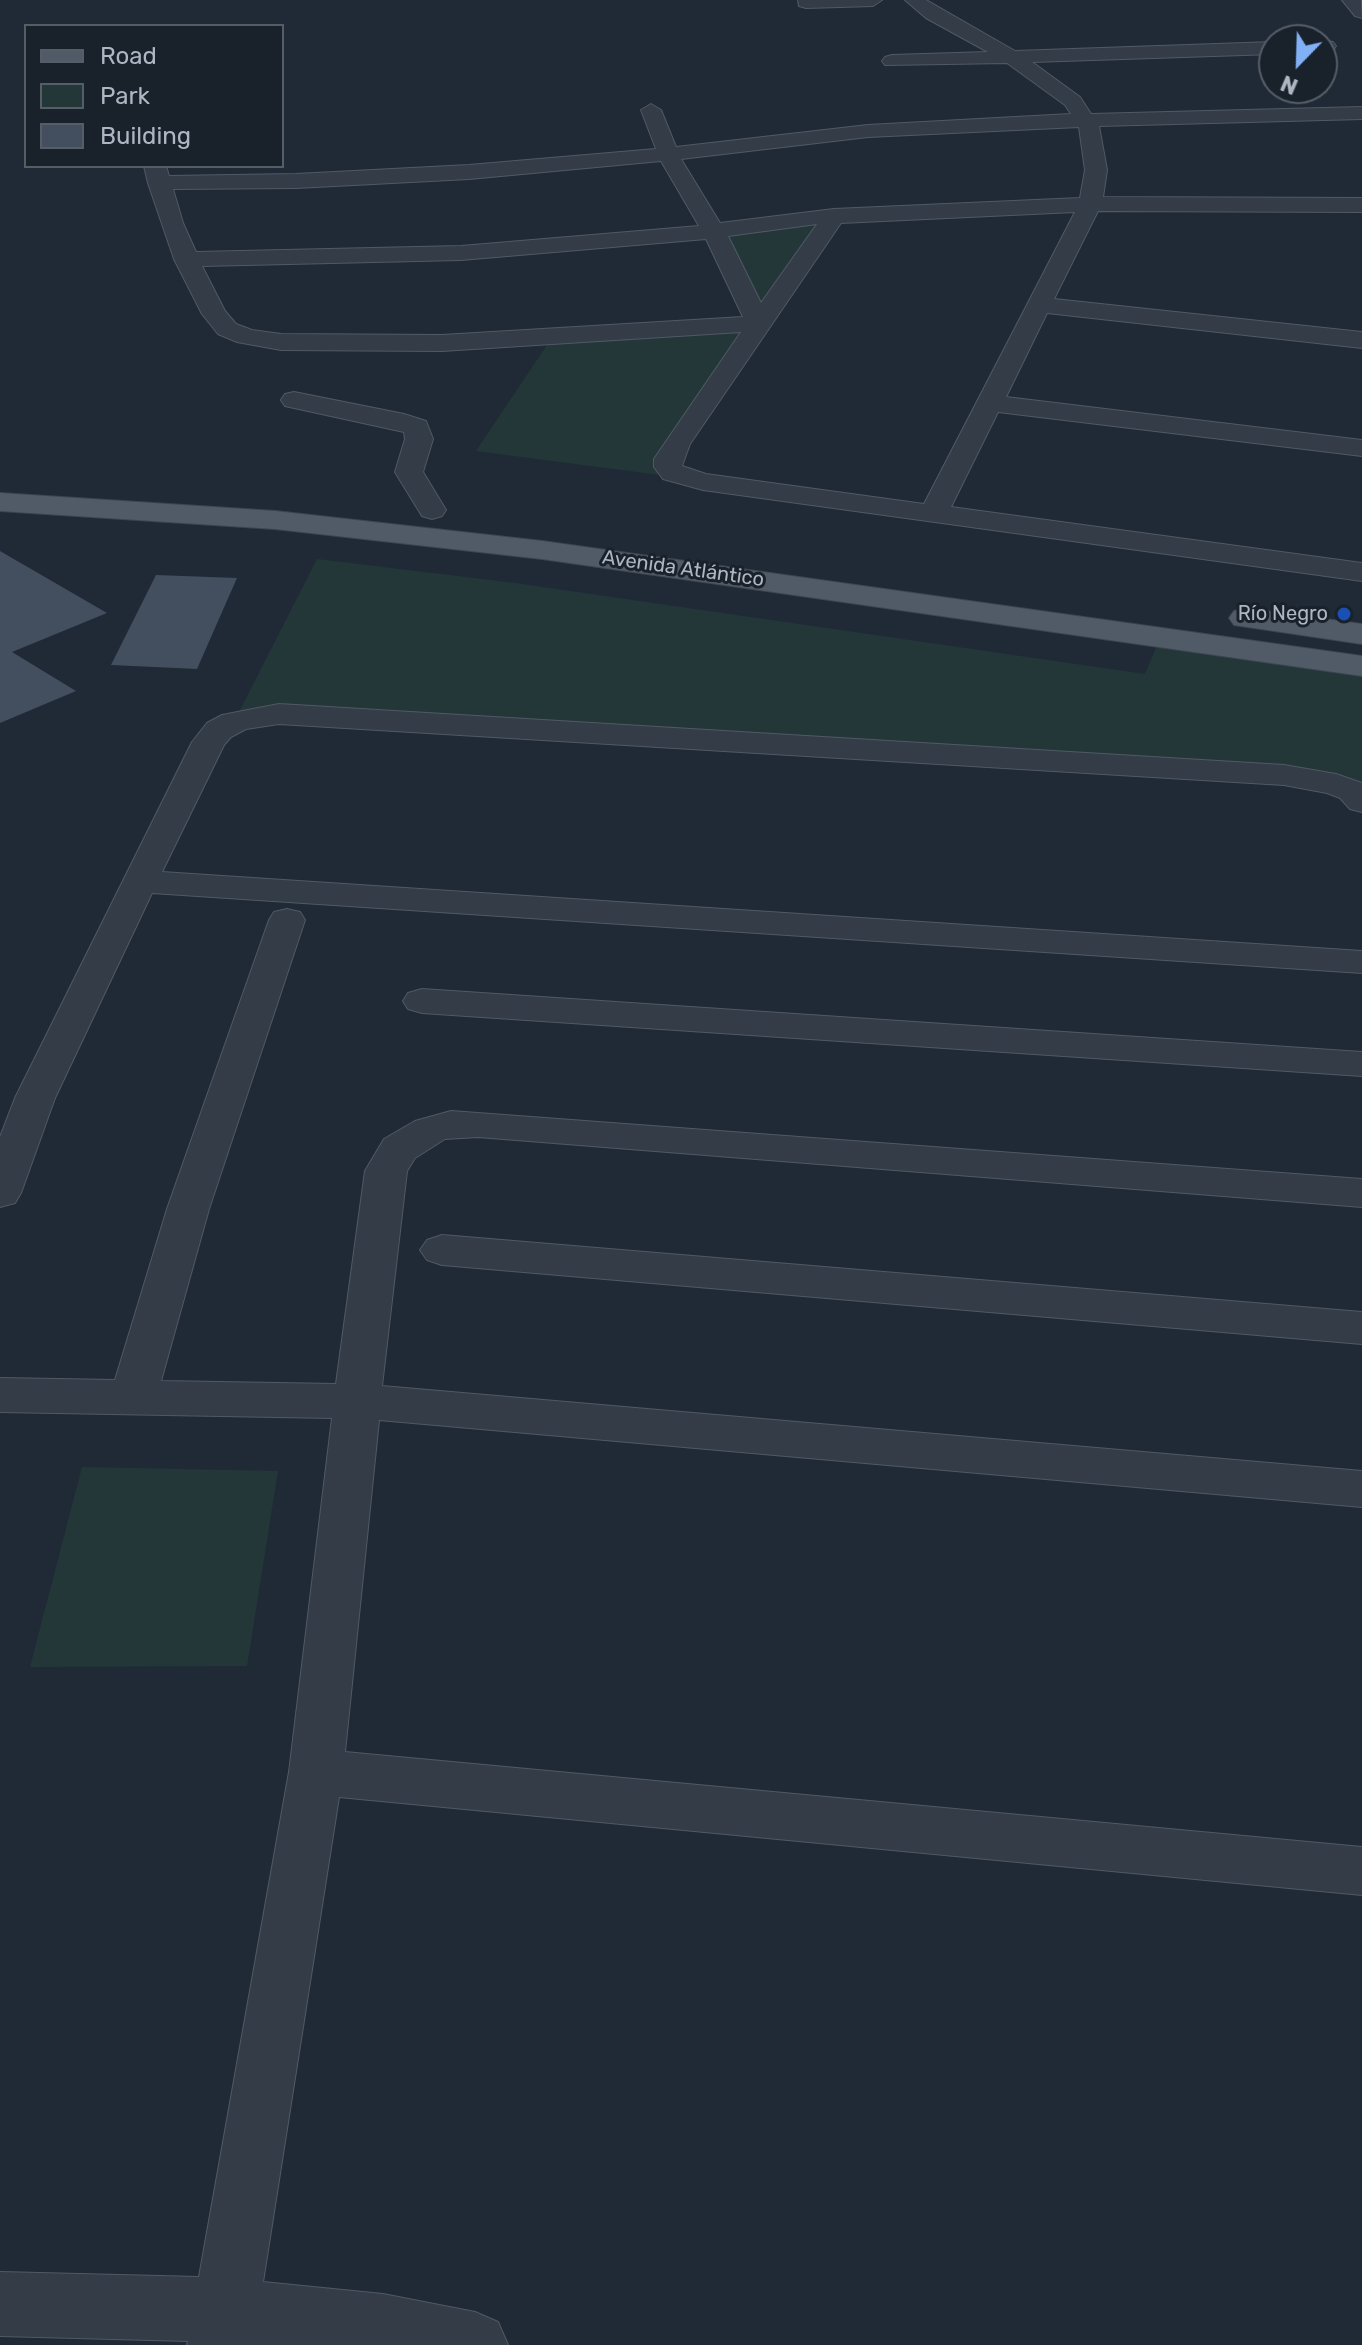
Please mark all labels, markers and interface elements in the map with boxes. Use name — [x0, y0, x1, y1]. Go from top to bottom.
legend — [24, 24, 284, 168]
north arrow — [1258, 24, 1338, 104]
text: Road — [100, 42, 157, 70]
text: N — [1277, 69, 1302, 100]
text: Park — [100, 82, 150, 110]
text: Building — [100, 122, 191, 150]
street label: Avenida Atlántico — [601, 546, 765, 592]
place label: Río Negro — [1238, 602, 1328, 626]
marker: Río Negro — [1335, 605, 1353, 623]

